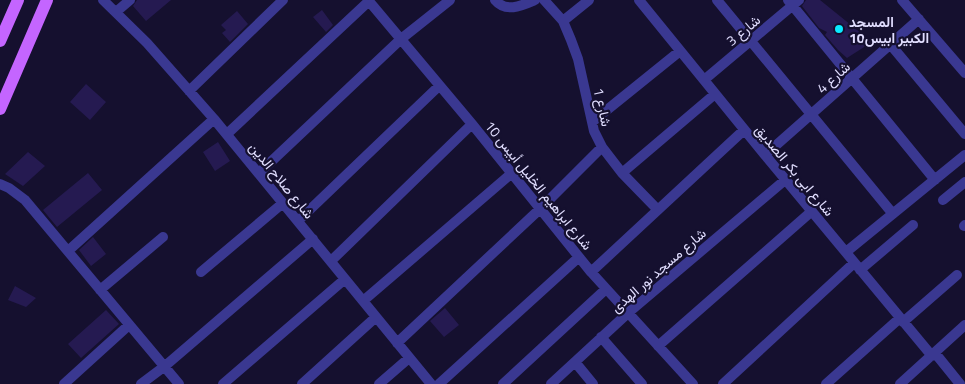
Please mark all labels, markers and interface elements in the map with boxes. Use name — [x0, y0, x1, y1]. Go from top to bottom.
street label: شارع 3 — [721, 9, 765, 51]
place label: المسجد الكبير ابيس10 — [849, 11, 929, 48]
marker: المسجد الكبير ابيس10 — [833, 23, 845, 35]
street label: شارع 4 — [811, 56, 855, 99]
street label: شارع 1 — [587, 86, 618, 129]
street label: شارع ابراهيم الخليل أبيس 10 — [479, 116, 598, 255]
street label: شارع ابى بكر الصديق — [750, 120, 840, 221]
street label: شارع صلاح الدين — [244, 137, 320, 224]
street label: شارع مسجد نور الهدى — [606, 223, 711, 318]

